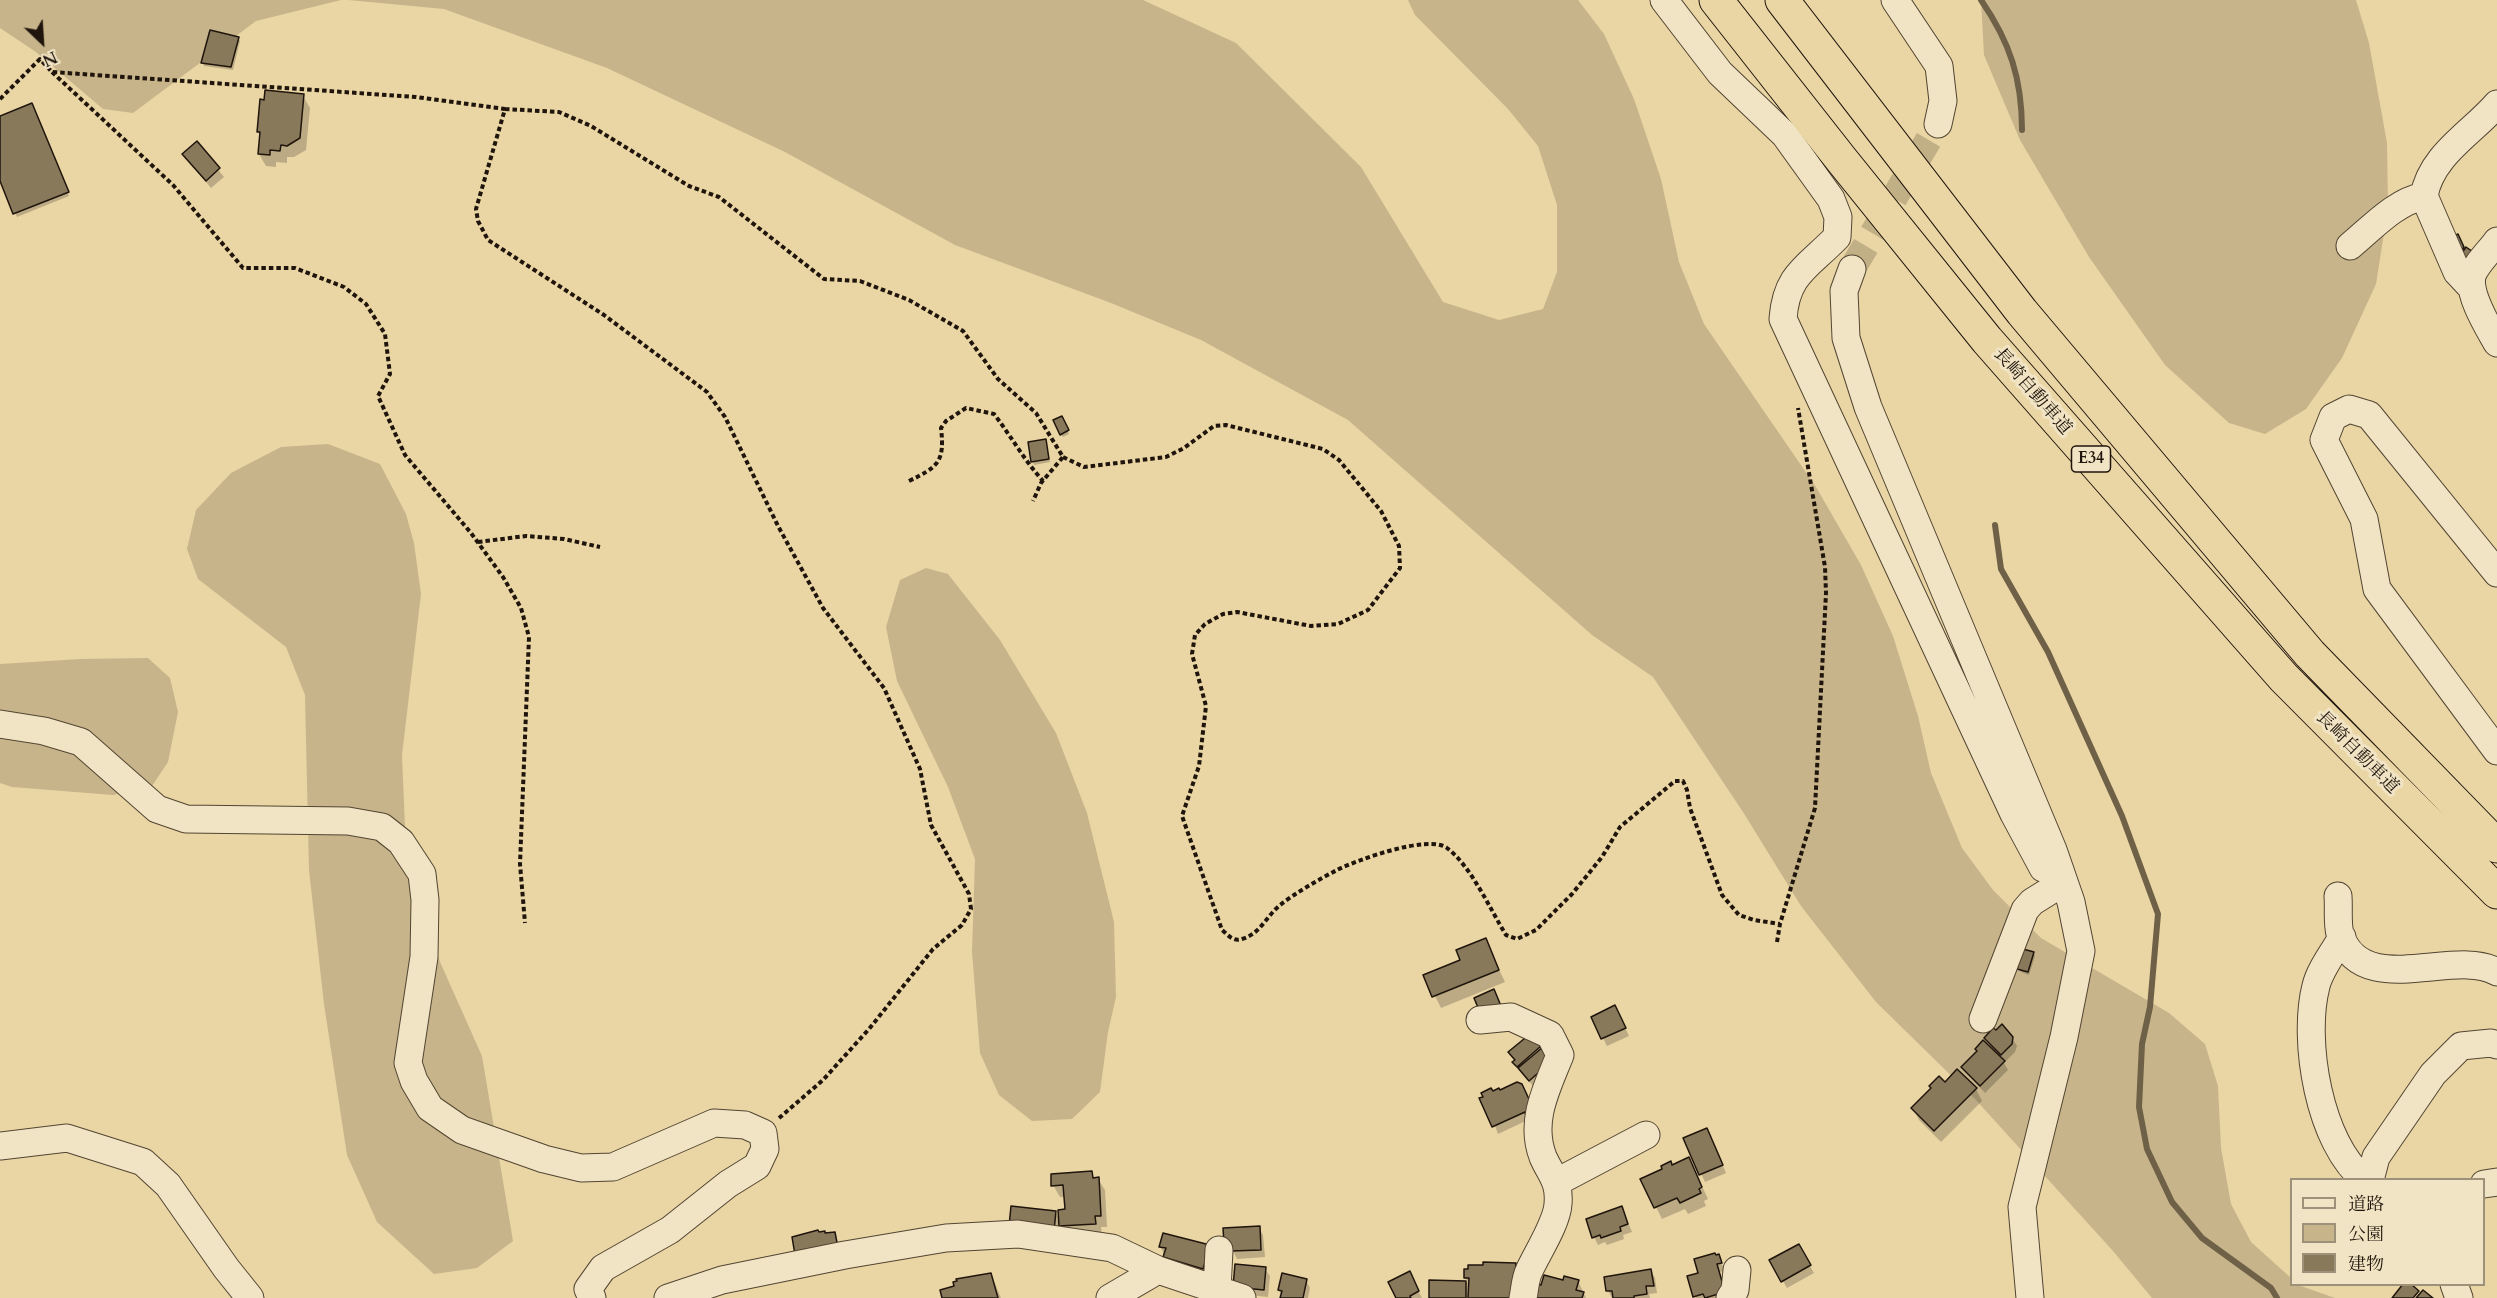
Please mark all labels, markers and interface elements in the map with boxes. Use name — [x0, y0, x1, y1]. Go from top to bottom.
north arrow — [12, 12, 72, 72]
text: N — [39, 45, 61, 71]
street label: 長崎自動車道 — [1988, 344, 2076, 440]
road number: E34 — [2072, 446, 2110, 472]
street label: 長崎自動車道 — [2311, 707, 2403, 799]
legend — [2290, 1178, 2485, 1286]
text: 道路 — [2348, 1192, 2384, 1217]
text: 公園 — [2348, 1222, 2384, 1247]
text: 建物 — [2348, 1252, 2384, 1277]

